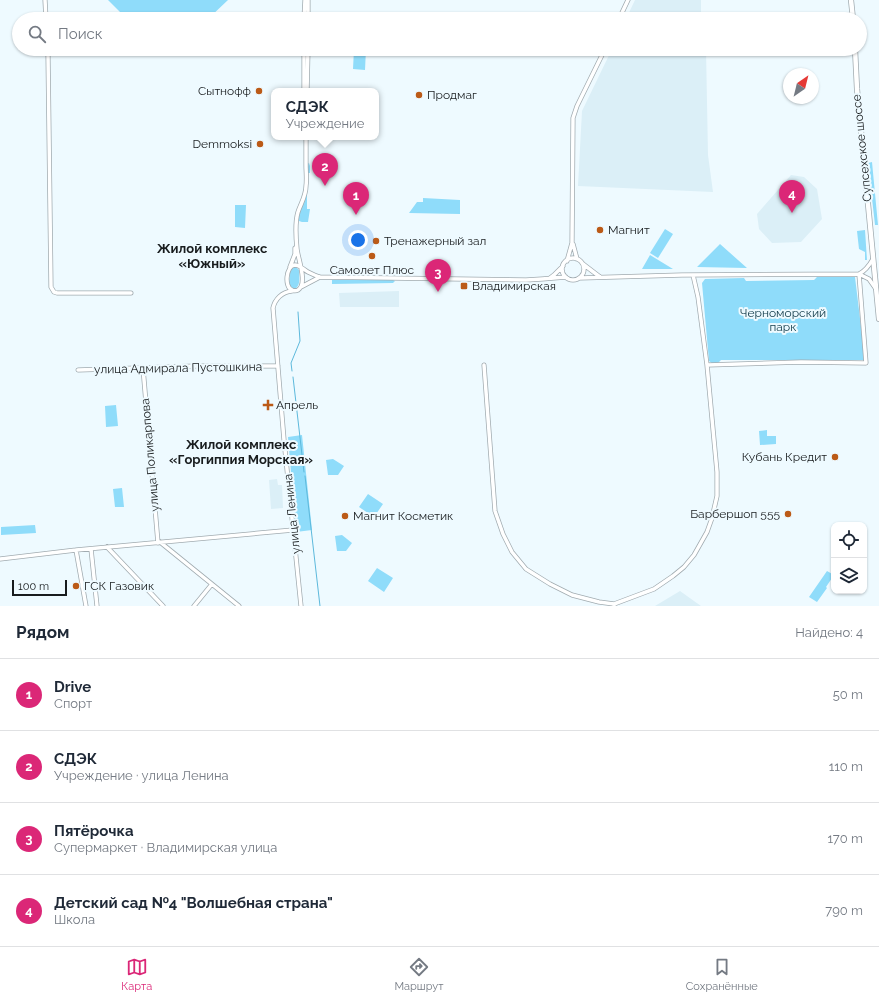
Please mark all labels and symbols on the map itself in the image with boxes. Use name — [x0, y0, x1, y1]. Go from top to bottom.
north arrow — [783, 68, 819, 104]
place label: Сытнофф — [198, 84, 251, 98]
marker: Сытнофф — [254, 86, 264, 96]
place label: Продмаг — [427, 88, 477, 102]
marker: Продмаг — [414, 90, 424, 100]
street label: Супсехское шоссе — [849, 94, 875, 202]
place label: Demmoksi — [192, 137, 252, 151]
marker: Demmoksi — [255, 139, 265, 149]
pin: 2 — [312, 153, 338, 186]
pin: 4 — [779, 180, 805, 213]
pin: 1 — [343, 182, 369, 215]
place label: Магнит — [608, 223, 650, 237]
marker: Магнит — [595, 225, 605, 235]
your location — [348, 230, 368, 250]
place label: Тренажерный зал — [384, 234, 486, 248]
marker: Тренажерный зал — [371, 236, 381, 246]
district label: Жилой комплекс «Южный» — [157, 241, 268, 271]
marker: Самолет Плюс — [367, 251, 377, 261]
pin: 3 — [425, 259, 451, 292]
place label: Самолет Плюс — [330, 263, 415, 277]
place label: Владимирская — [472, 279, 556, 293]
marker: Владимирская — [459, 281, 469, 291]
park label: Черноморский парк — [740, 306, 826, 334]
street label: улица Адмирала Пустошкина — [94, 360, 262, 376]
street label: улица Поликарпова — [138, 398, 162, 512]
place label: Апрель — [276, 398, 318, 412]
marker: Апрель — [263, 400, 273, 410]
district label: Жилой комплекс «Горгиппия Морская» — [169, 437, 313, 467]
place label: Кубань Кредит — [742, 450, 827, 464]
marker: Кубань Кредит — [830, 452, 840, 462]
street label: улица Ленина — [281, 473, 303, 555]
place label: Барбершоп 555 — [690, 507, 780, 521]
place label: Магнит Косметик — [353, 509, 453, 523]
marker: Барбершоп 555 — [783, 509, 793, 519]
marker: Магнит Косметик — [340, 511, 350, 521]
scale bar — [12, 578, 67, 597]
place label: ГСК Газовик — [84, 579, 154, 593]
marker: ГСК Газовик — [71, 581, 81, 591]

